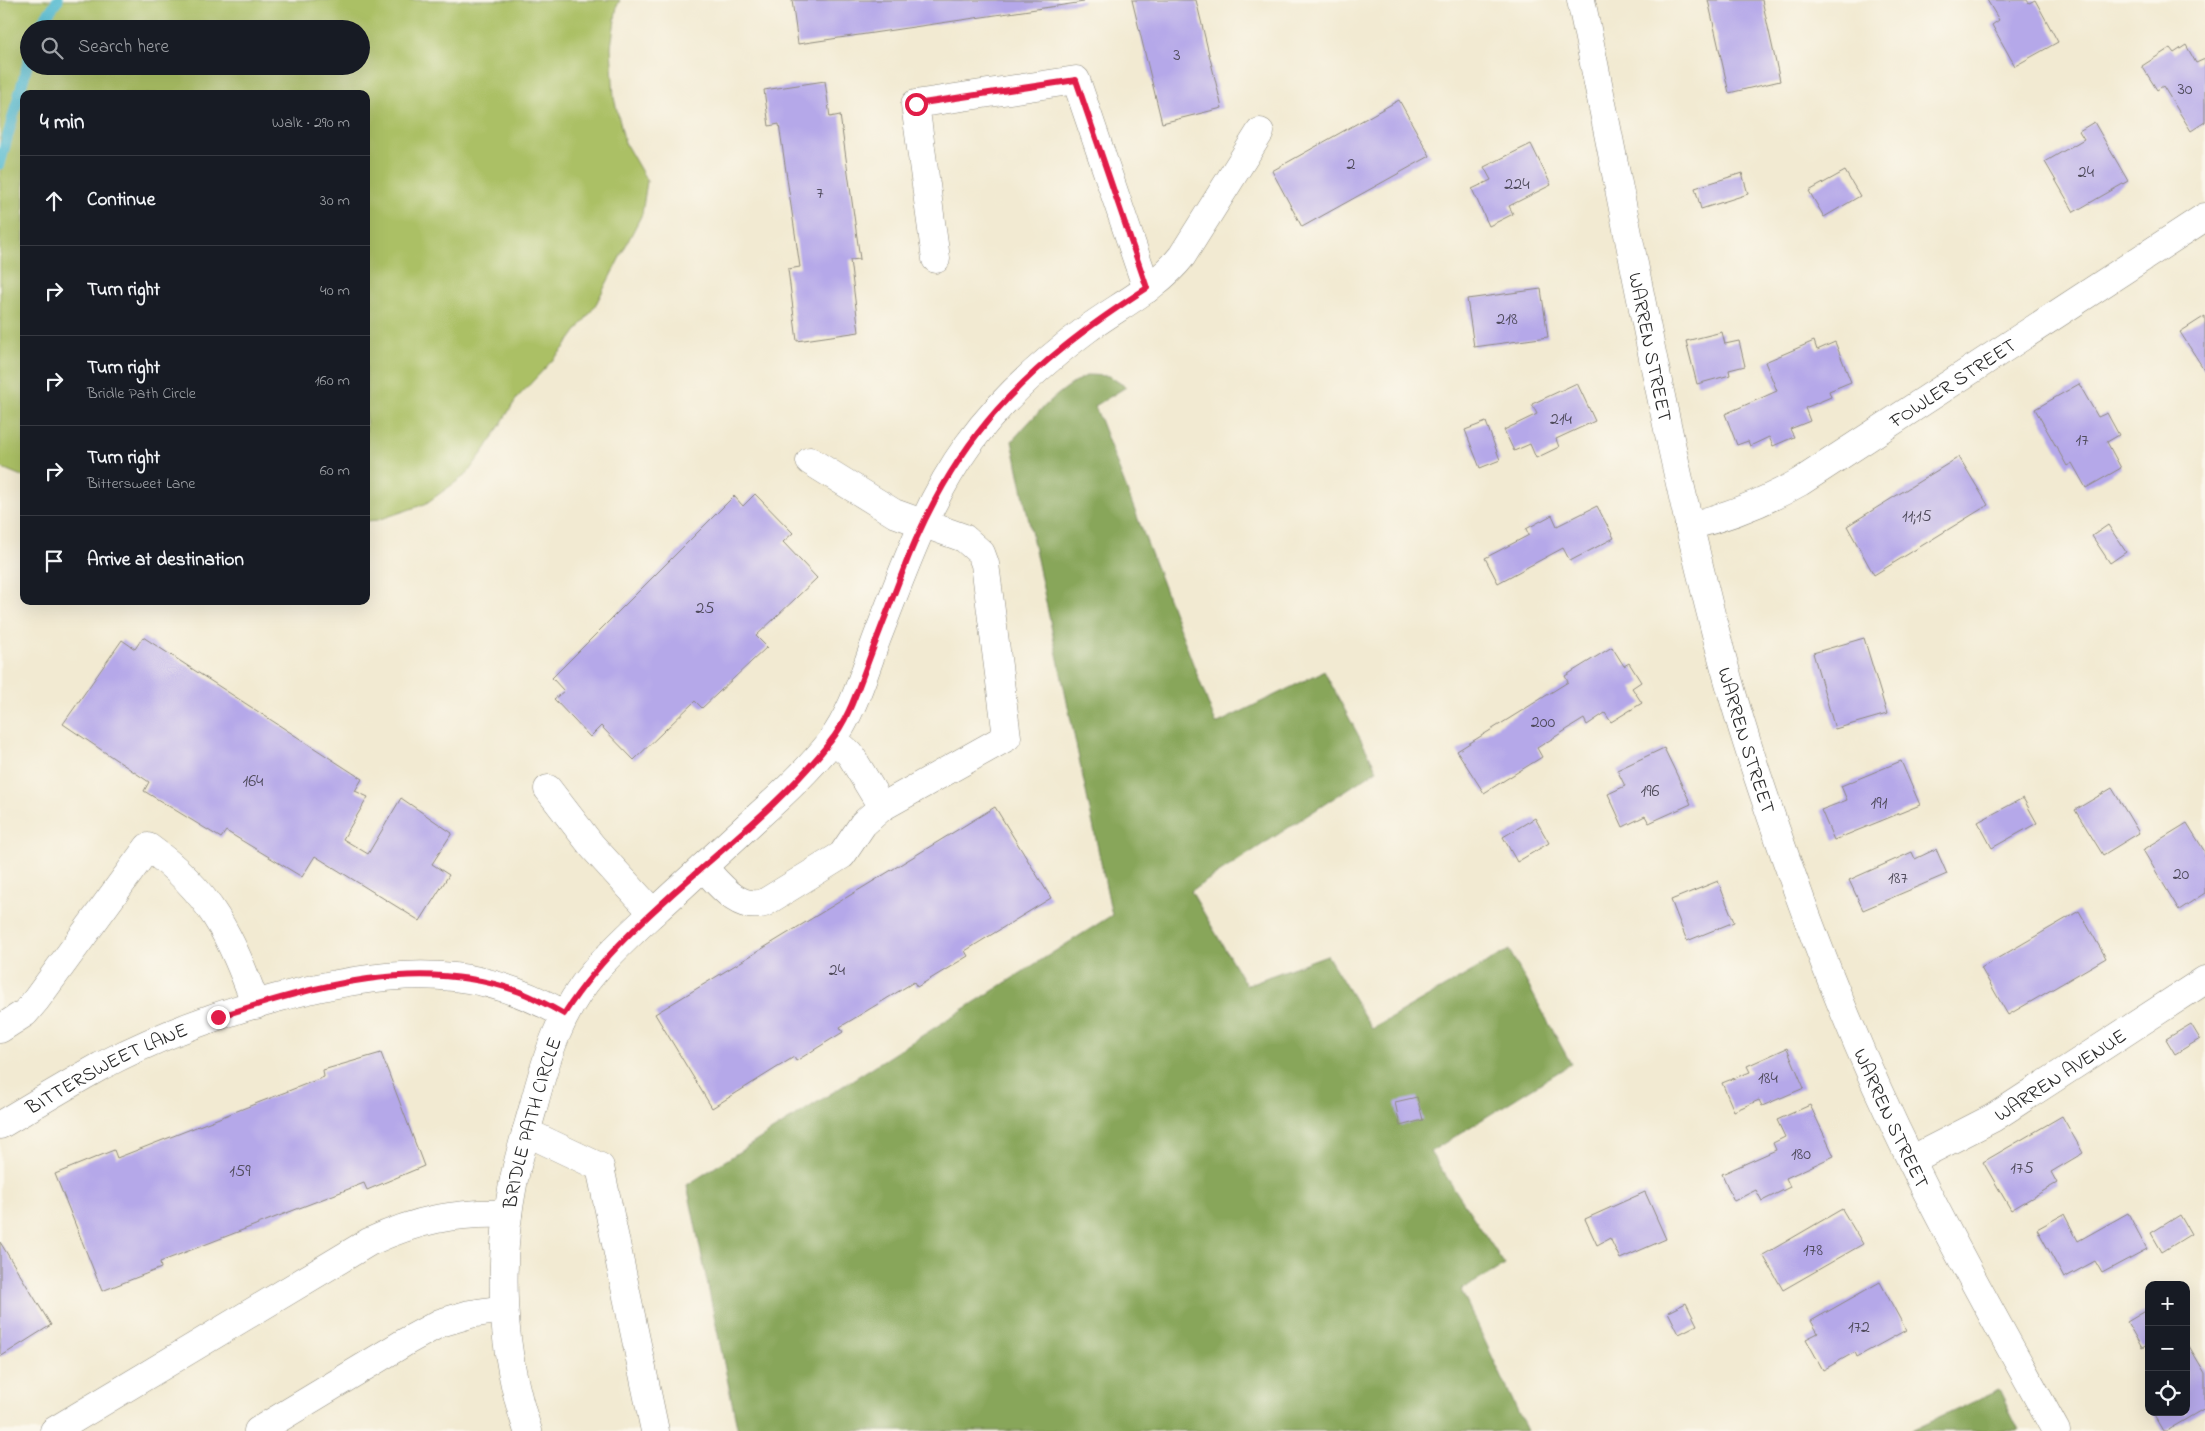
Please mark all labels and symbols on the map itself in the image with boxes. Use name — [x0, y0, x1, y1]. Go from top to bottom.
house number: 3 — [1173, 43, 1181, 69]
house number: 30 — [2177, 77, 2193, 103]
route start — [905, 93, 928, 116]
house number: 2 — [1347, 152, 1356, 178]
house number: 24 — [2078, 160, 2095, 186]
house number: 224 — [1504, 172, 1530, 198]
house number: 7 — [816, 181, 824, 207]
street label: WARREN STREET — [1619, 270, 1678, 425]
house number: 218 — [1496, 307, 1518, 333]
street label: FOWLER STREET — [1884, 332, 2023, 437]
house number: 214 — [1550, 407, 1573, 433]
house number: 17 — [2075, 428, 2089, 454]
house number: 11;15 — [1902, 504, 1932, 530]
house number: 25 — [695, 596, 715, 622]
street label: WARREN STREET — [1708, 665, 1781, 818]
house number: 200 — [1531, 710, 1555, 736]
house number: 164 — [242, 769, 264, 795]
house number: 196 — [1640, 779, 1660, 805]
house number: 191 — [1871, 791, 1888, 817]
house number: 20 — [2173, 862, 2190, 888]
house number: 187 — [1888, 866, 1909, 892]
house number: 24 — [829, 958, 846, 984]
route end — [207, 1006, 230, 1029]
street label: BITTERSWEET LANE — [20, 1017, 192, 1124]
street label: WARREN AVENUE — [1989, 1023, 2133, 1130]
street label: BRIDLE PATH CIRCLE — [497, 1034, 571, 1212]
street label: WARREN STREET — [1844, 1044, 1935, 1194]
house number: 184 — [1758, 1066, 1779, 1092]
house number: 180 — [1791, 1142, 1811, 1168]
house number: 175 — [2010, 1156, 2034, 1182]
house number: 159 — [229, 1159, 251, 1185]
house number: 178 — [1803, 1238, 1823, 1264]
house number: 172 — [1848, 1315, 1870, 1341]

